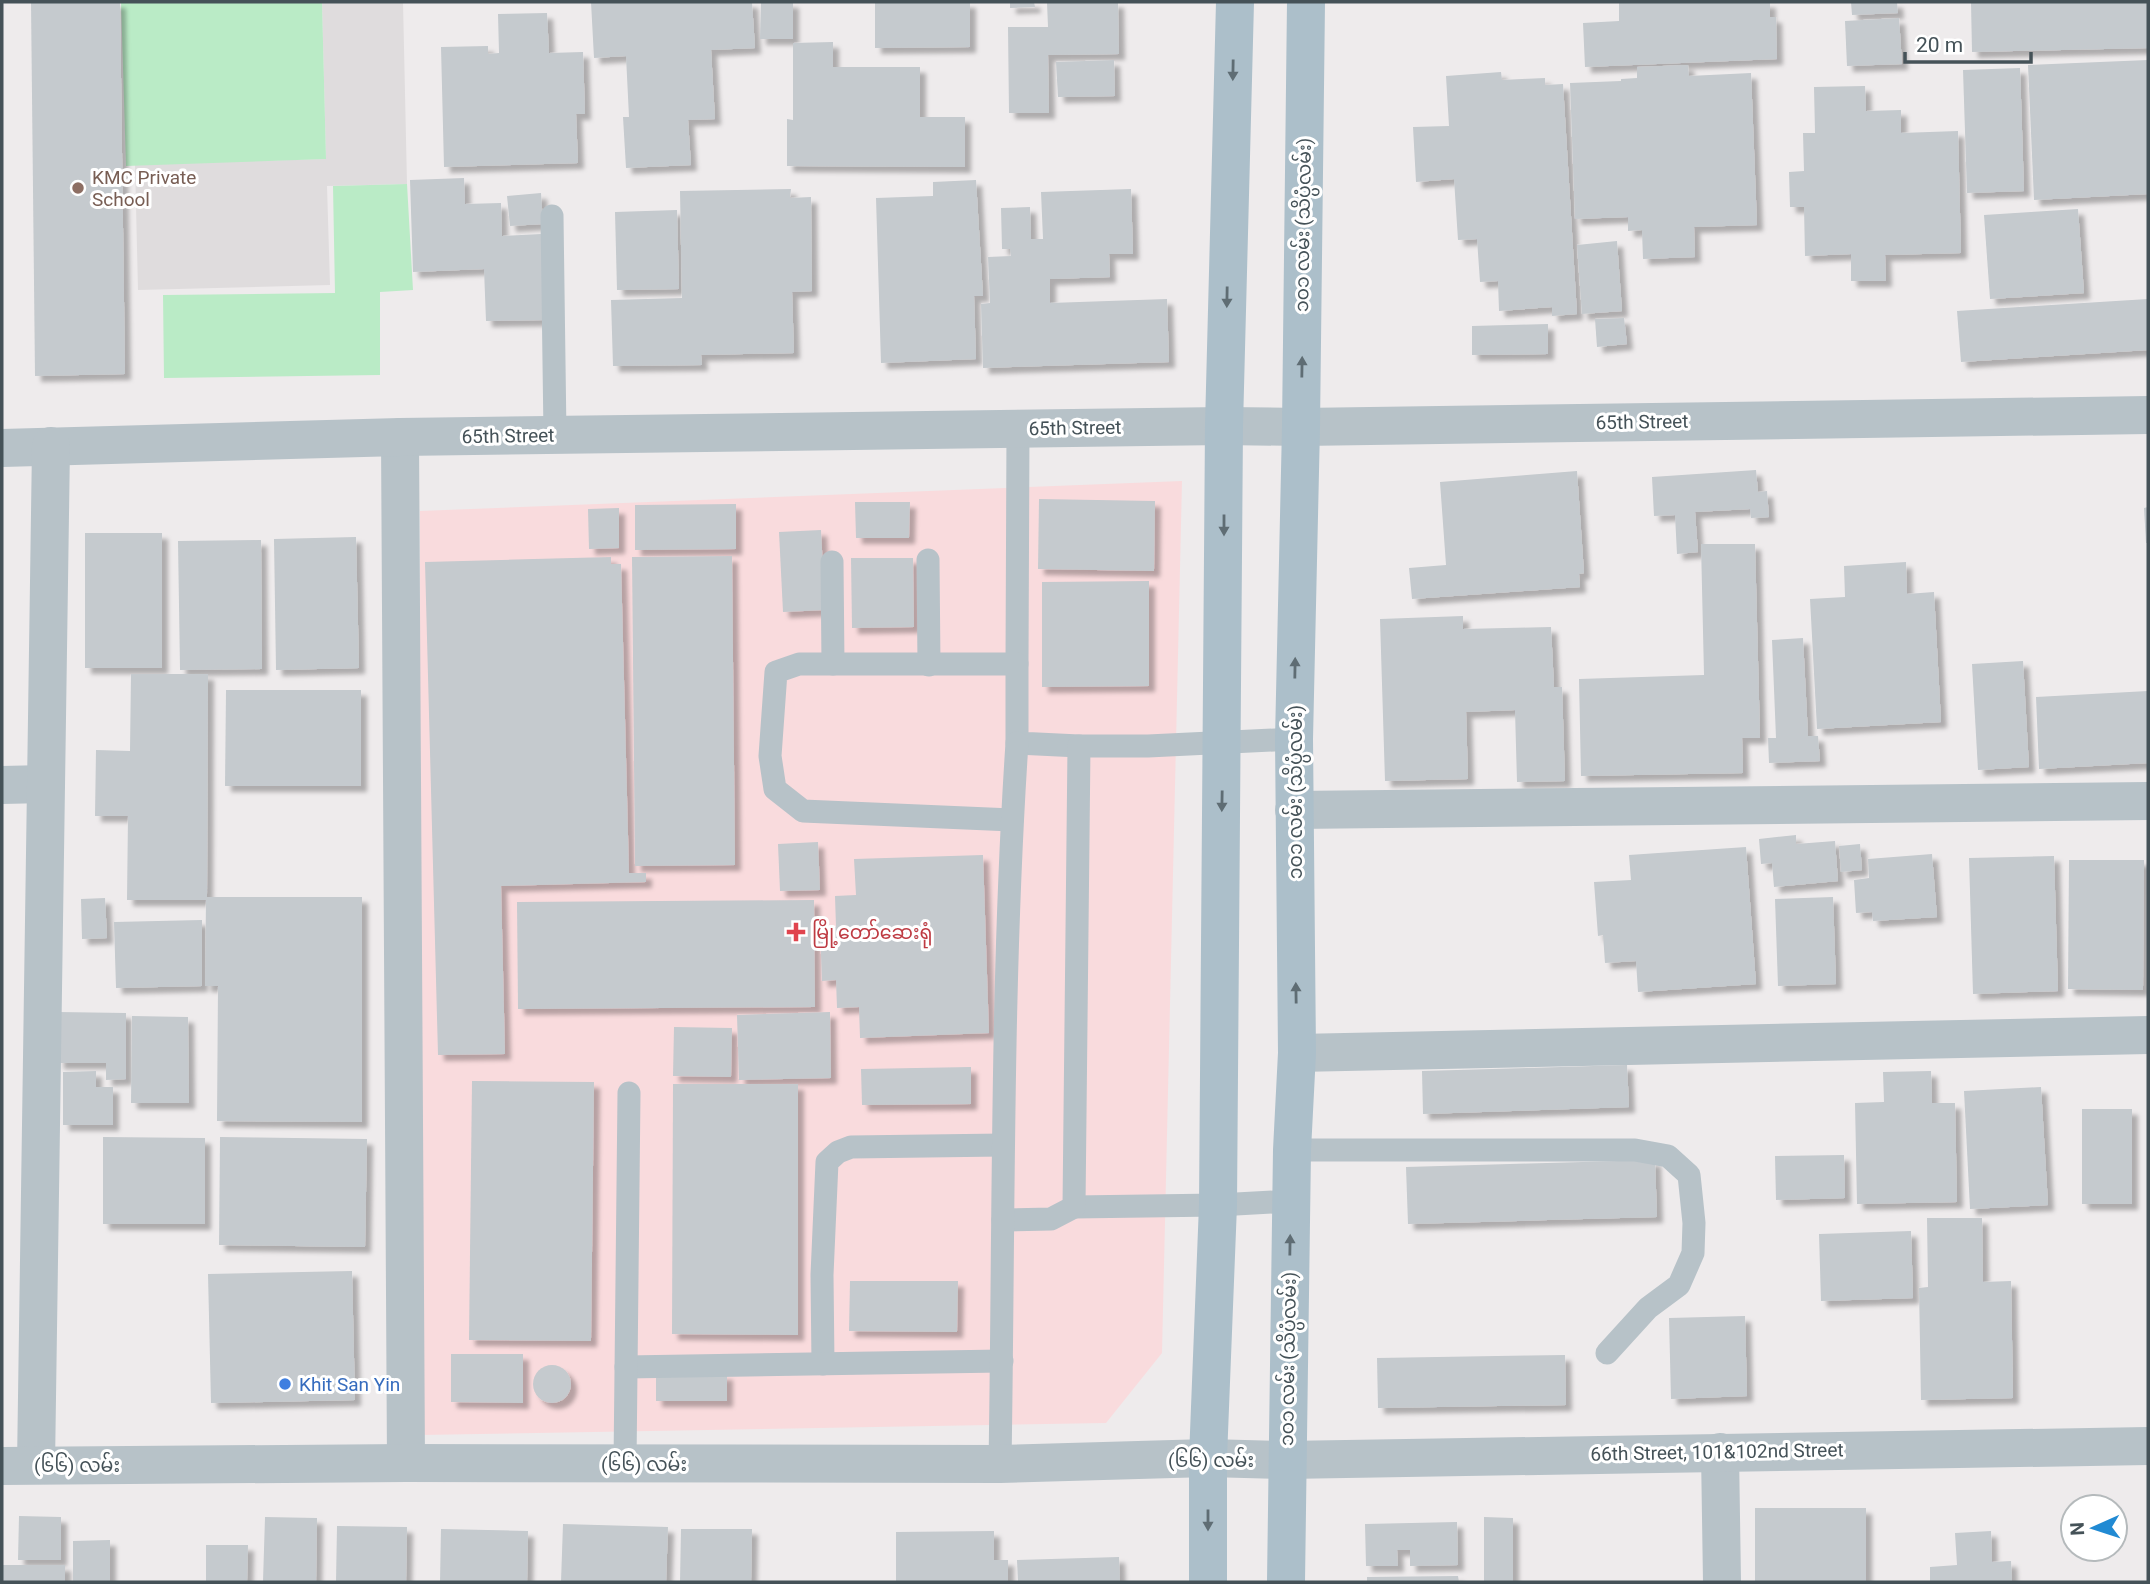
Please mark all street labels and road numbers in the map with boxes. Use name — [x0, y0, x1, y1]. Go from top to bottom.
street label: ၁၀၁ လမ်း (သိပ္ပံလမ်း) — [1287, 138, 1320, 313]
street label: 65th Street — [1595, 410, 1689, 434]
street label: 65th Street — [1028, 416, 1122, 440]
street label: 65th Street — [461, 424, 555, 448]
street label: ၁၀၁ လမ်း (သိပ္ပံလမ်း) — [1281, 705, 1311, 879]
street label: ၁၀၁ လမ်း (သိပ္ပံလမ်း) — [1272, 1272, 1305, 1447]
street label: 66th Street, 101&102nd Street — [1590, 1438, 1844, 1466]
street label: (၆၆) လမ်း — [1168, 1446, 1254, 1472]
street label: (၆၆) လမ်း — [601, 1450, 687, 1476]
street label: (၆၆) လမ်း — [34, 1451, 120, 1477]

